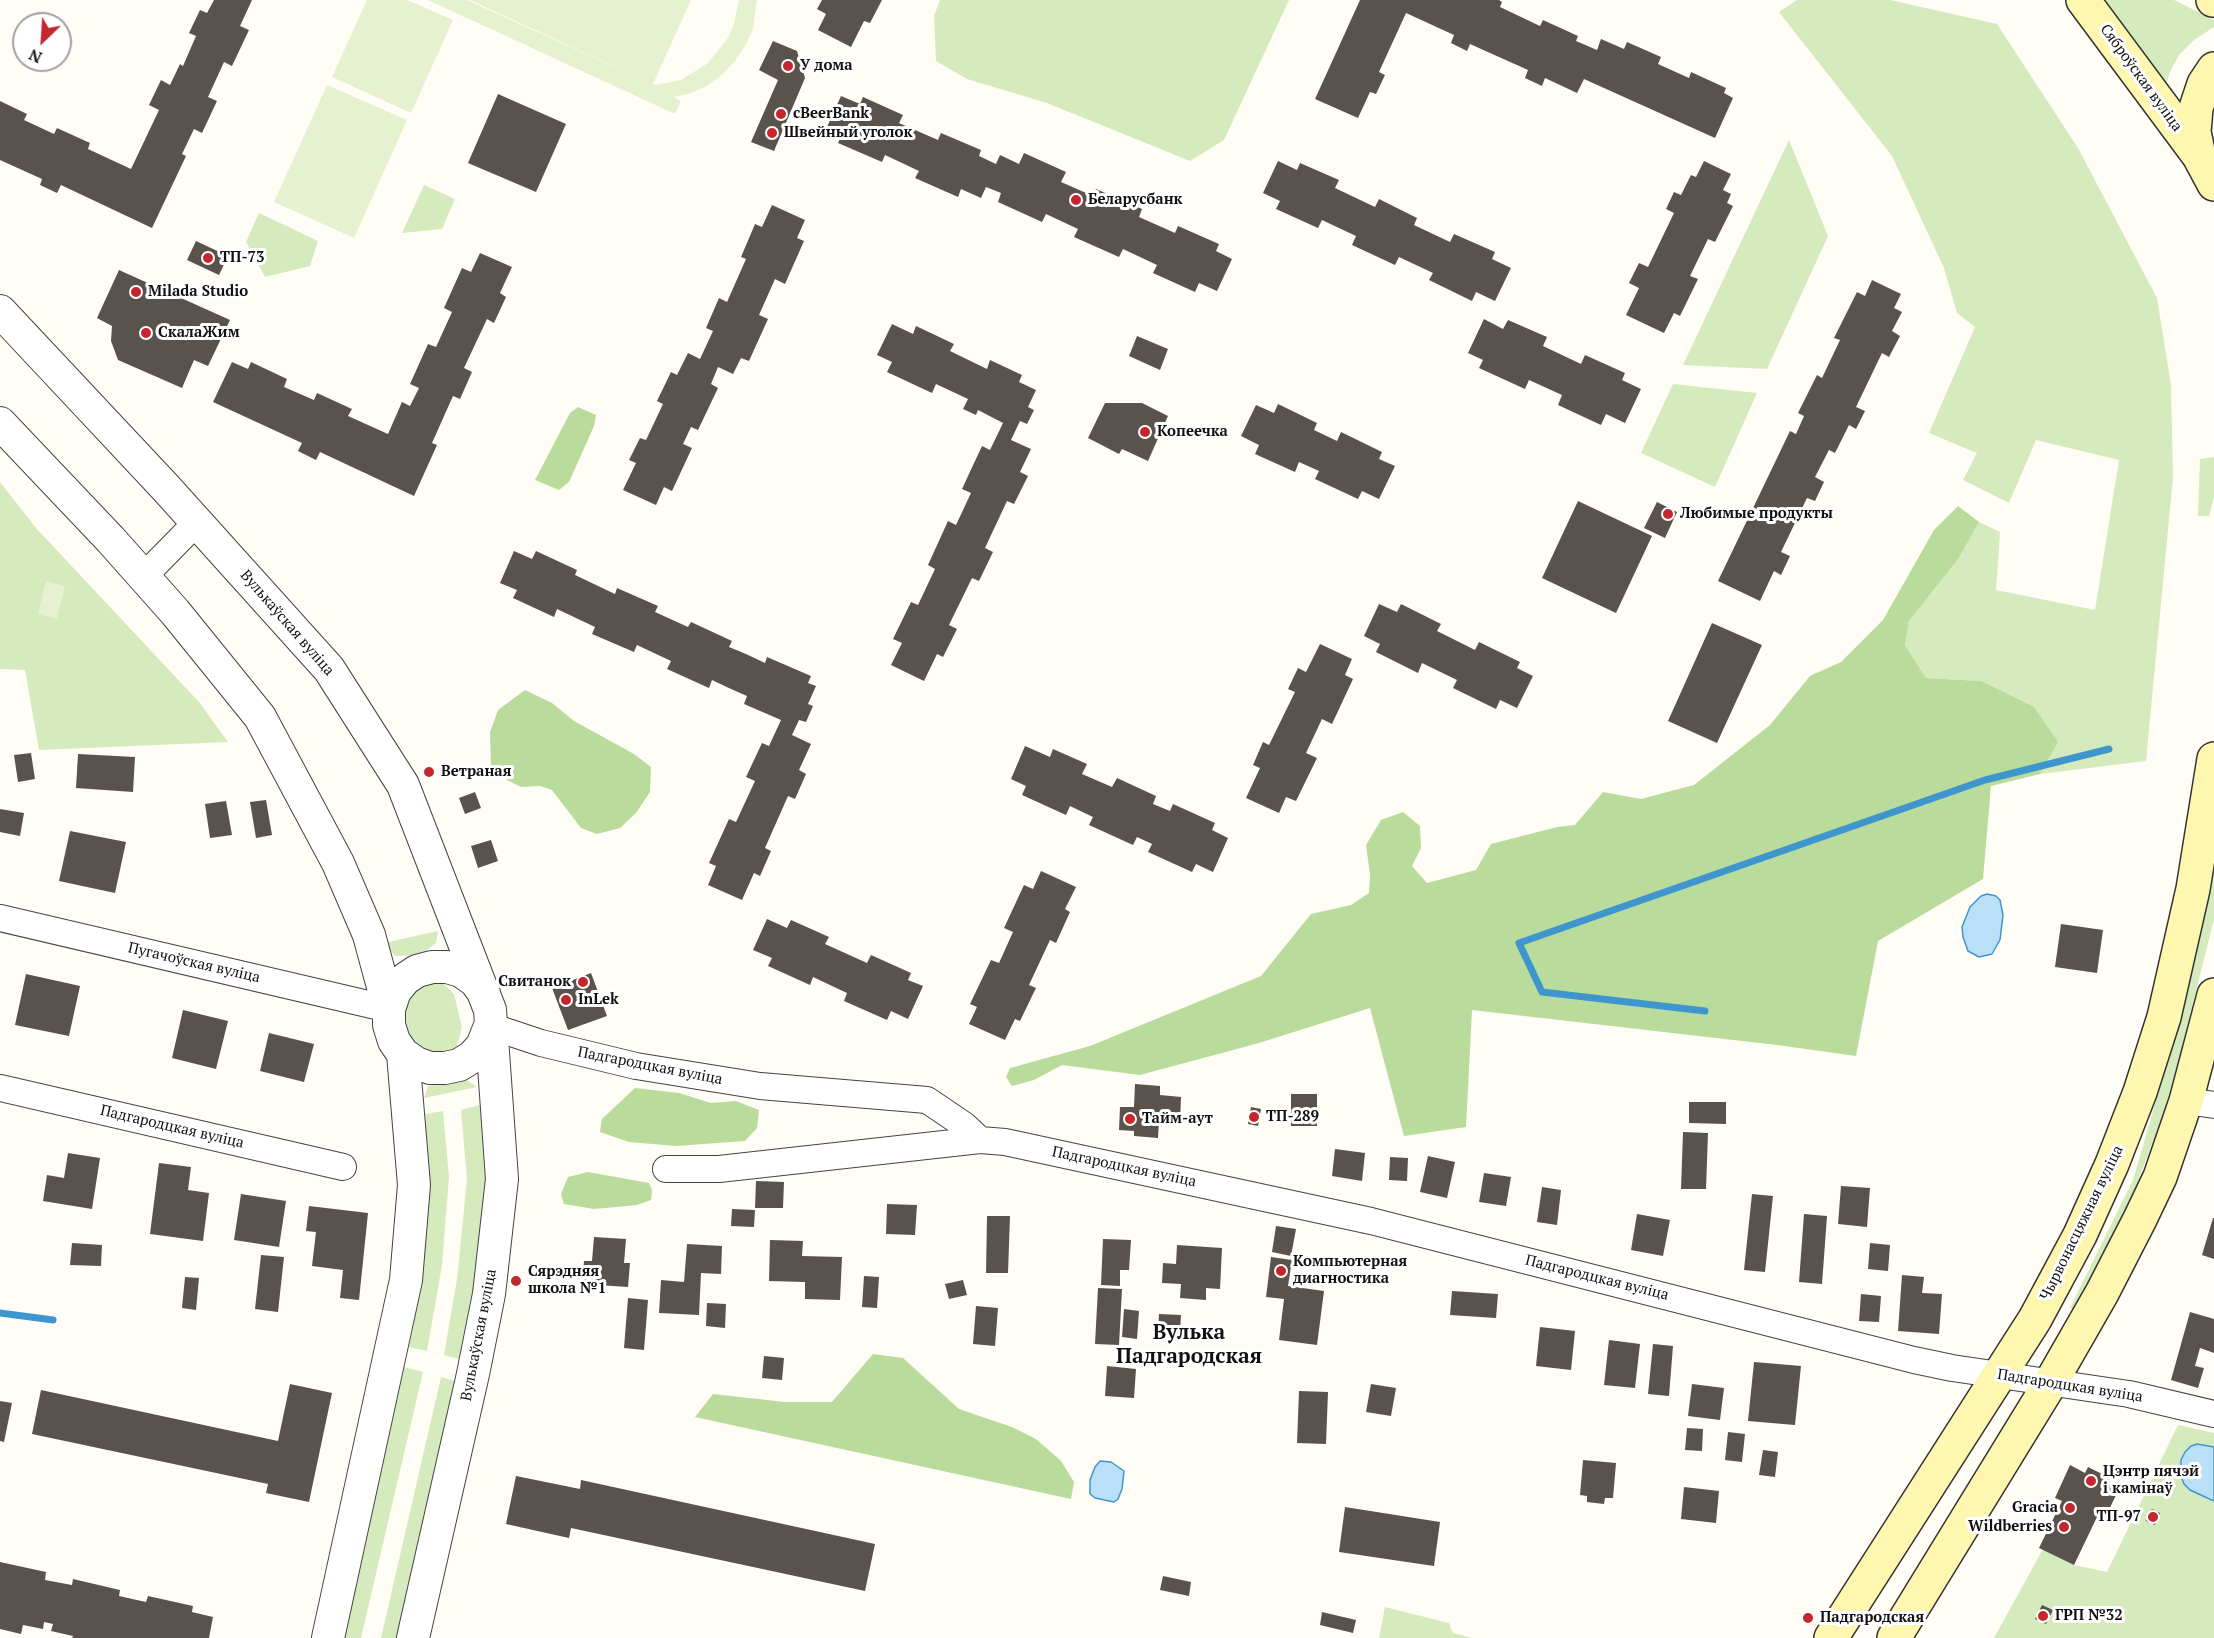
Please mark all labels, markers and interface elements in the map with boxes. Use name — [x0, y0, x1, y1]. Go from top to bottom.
north arrow — [12, 12, 72, 72]
street label: Сяброўская вуліца — [2096, 21, 2186, 135]
text: N — [25, 44, 45, 69]
place label: У дома — [800, 57, 853, 75]
marker: У дома — [781, 59, 795, 73]
place label: cBeerBank — [793, 105, 869, 123]
marker: cBeerBank — [774, 107, 788, 121]
place label: Швейный уголок — [784, 124, 912, 142]
marker: Швейный уголок — [765, 126, 779, 140]
place label: Беларусбанк — [1088, 191, 1182, 209]
marker: Беларусбанк — [1069, 193, 1083, 207]
place label: ТП-73 — [220, 249, 265, 267]
marker: ТП-73 — [201, 251, 215, 265]
place label: Milada Studio — [148, 283, 248, 301]
marker: Milada Studio — [129, 285, 143, 299]
place label: СкалаЖим — [158, 324, 240, 342]
marker: СкалаЖим — [139, 326, 153, 340]
place label: Копеечка — [1157, 423, 1228, 441]
marker: Копеечка — [1138, 425, 1152, 439]
place label: Любимые продукты — [1680, 505, 1833, 523]
marker: Любимые продукты — [1661, 507, 1675, 521]
street label: Вулькаўская вуліца — [236, 566, 338, 680]
place label: Ветраная — [441, 763, 511, 781]
marker: Ветраная — [422, 765, 436, 779]
street label: Пугачоўская вуліца — [126, 939, 262, 987]
place label: Свитанок — [498, 973, 571, 991]
marker: Свитанок — [576, 975, 590, 989]
place label: InLek — [578, 991, 619, 1009]
marker: InLek — [559, 993, 573, 1007]
street label: Падгародцкая вуліца — [576, 1043, 724, 1089]
street label: Падгародцкая вуліца — [98, 1102, 246, 1152]
place label: ТП-289 — [1266, 1108, 1319, 1126]
place label: Тайм-аут — [1142, 1110, 1213, 1128]
marker: ТП-289 — [1247, 1110, 1261, 1124]
marker: Тайм-аут — [1123, 1112, 1137, 1126]
street label: Падгародцкая вуліца — [1050, 1143, 1198, 1191]
street label: Чырвонасцяжная вуліца — [2037, 1143, 2127, 1303]
street label: Падгародцкая вуліца — [1523, 1251, 1671, 1305]
place label: Компьютерная диагностика — [1293, 1253, 1407, 1288]
place label: Сярэдняя школа №1 — [528, 1263, 606, 1298]
marker: Компьютерная диагностика — [1274, 1264, 1288, 1278]
street label: Вулькаўская вуліца — [457, 1267, 501, 1403]
marker: Сярэдняя школа №1 — [509, 1274, 523, 1288]
district label: Вулька Падгародская — [1116, 1320, 1262, 1370]
street label: Падгародцкая вуліца — [1996, 1366, 2144, 1406]
place label: Цэнтр пячэй і камiнаў — [2103, 1463, 2199, 1498]
marker: Цэнтр пячэй і камiнаў — [2084, 1474, 2098, 1488]
place label: Gracia — [2012, 1499, 2058, 1517]
marker: Gracia — [2063, 1501, 2077, 1515]
place label: ТП-97 — [2096, 1508, 2141, 1526]
marker: ТП-97 — [2146, 1510, 2160, 1524]
place label: Wildberries — [1968, 1518, 2052, 1536]
marker: Wildberries — [2057, 1520, 2071, 1534]
place label: ГРП №32 — [2055, 1607, 2123, 1625]
place label: Падгародская — [1820, 1609, 1924, 1627]
marker: ГРП №32 — [2036, 1609, 2050, 1623]
marker: Падгародская — [1801, 1611, 1815, 1625]

